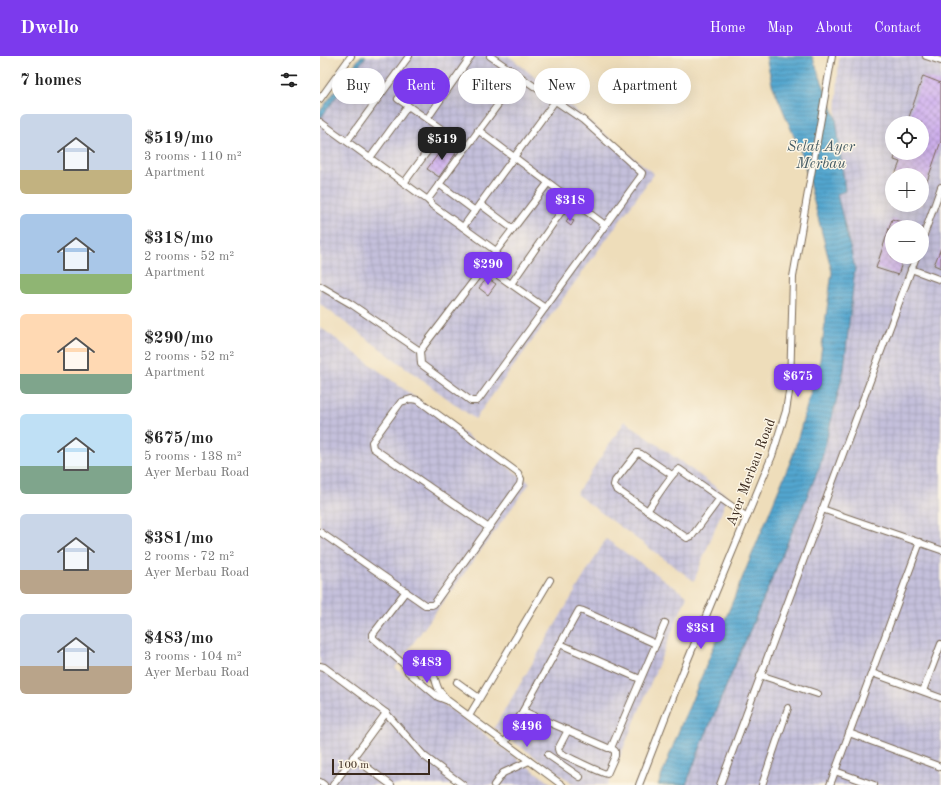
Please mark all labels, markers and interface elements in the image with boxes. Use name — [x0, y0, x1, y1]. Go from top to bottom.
text: Dwello — [20, 19, 79, 38]
text: Home — [710, 21, 745, 35]
text: Map — [767, 21, 793, 35]
text: About — [815, 21, 852, 35]
text: Contact — [874, 21, 921, 35]
chip: Buy — [332, 68, 385, 104]
chip: Rent — [393, 68, 450, 104]
chip: Filters — [458, 68, 526, 104]
chip: New — [534, 68, 590, 104]
chip: Apartment — [598, 68, 691, 104]
icon: filters — [278, 69, 300, 91]
text: 7 homes — [20, 72, 82, 89]
map controls — [885, 116, 929, 264]
button: locate — [885, 116, 929, 160]
pin: $519 — [418, 127, 466, 161]
icon: home — [52, 130, 100, 178]
text: $519/mo — [144, 130, 213, 147]
text: $519 — [427, 133, 457, 146]
water label: Selat Ayer Merbau — [787, 140, 856, 172]
text: 3 rooms · 110 m² — [144, 150, 242, 163]
text: Apartment — [144, 166, 205, 179]
button: + — [885, 168, 929, 212]
pin: $318 — [546, 188, 594, 222]
text: $318 — [555, 194, 585, 207]
button: − — [885, 220, 929, 264]
icon: home — [52, 230, 100, 278]
text: $318/mo — [144, 230, 213, 247]
text: 2 rooms · 52 m² — [144, 250, 234, 263]
pin: $290 — [464, 252, 512, 286]
text: $290 — [473, 258, 503, 271]
text: Apartment — [144, 266, 205, 279]
icon: home — [52, 330, 100, 378]
text: $290/mo — [144, 330, 213, 347]
text: 2 rooms · 52 m² — [144, 350, 234, 363]
pin: $675 — [774, 364, 822, 398]
text: Apartment — [144, 366, 205, 379]
text: $675 — [783, 370, 813, 383]
street label: Ayer Merbau Road — [724, 417, 778, 528]
icon: home — [52, 430, 100, 478]
text: $675/mo — [144, 430, 213, 447]
text: 5 rooms · 138 m² — [144, 450, 242, 463]
text: Ayer Merbau Road — [144, 466, 249, 479]
icon: home — [52, 530, 100, 578]
text: $381/mo — [144, 530, 213, 547]
text: 2 rooms · 72 m² — [144, 550, 234, 563]
text: Ayer Merbau Road — [144, 566, 249, 579]
pin: $381 — [677, 616, 725, 650]
text: $381 — [686, 622, 716, 635]
icon: home — [52, 630, 100, 678]
text: $483/mo — [144, 630, 213, 647]
text: 3 rooms · 104 m² — [144, 650, 242, 663]
pin: $483 — [403, 650, 451, 684]
text: $483 — [412, 656, 442, 669]
text: Ayer Merbau Road — [144, 666, 249, 679]
pin: $496 — [503, 714, 551, 748]
text: $496 — [512, 720, 542, 733]
scale bar — [332, 757, 430, 776]
text: 100 m — [338, 760, 369, 771]

